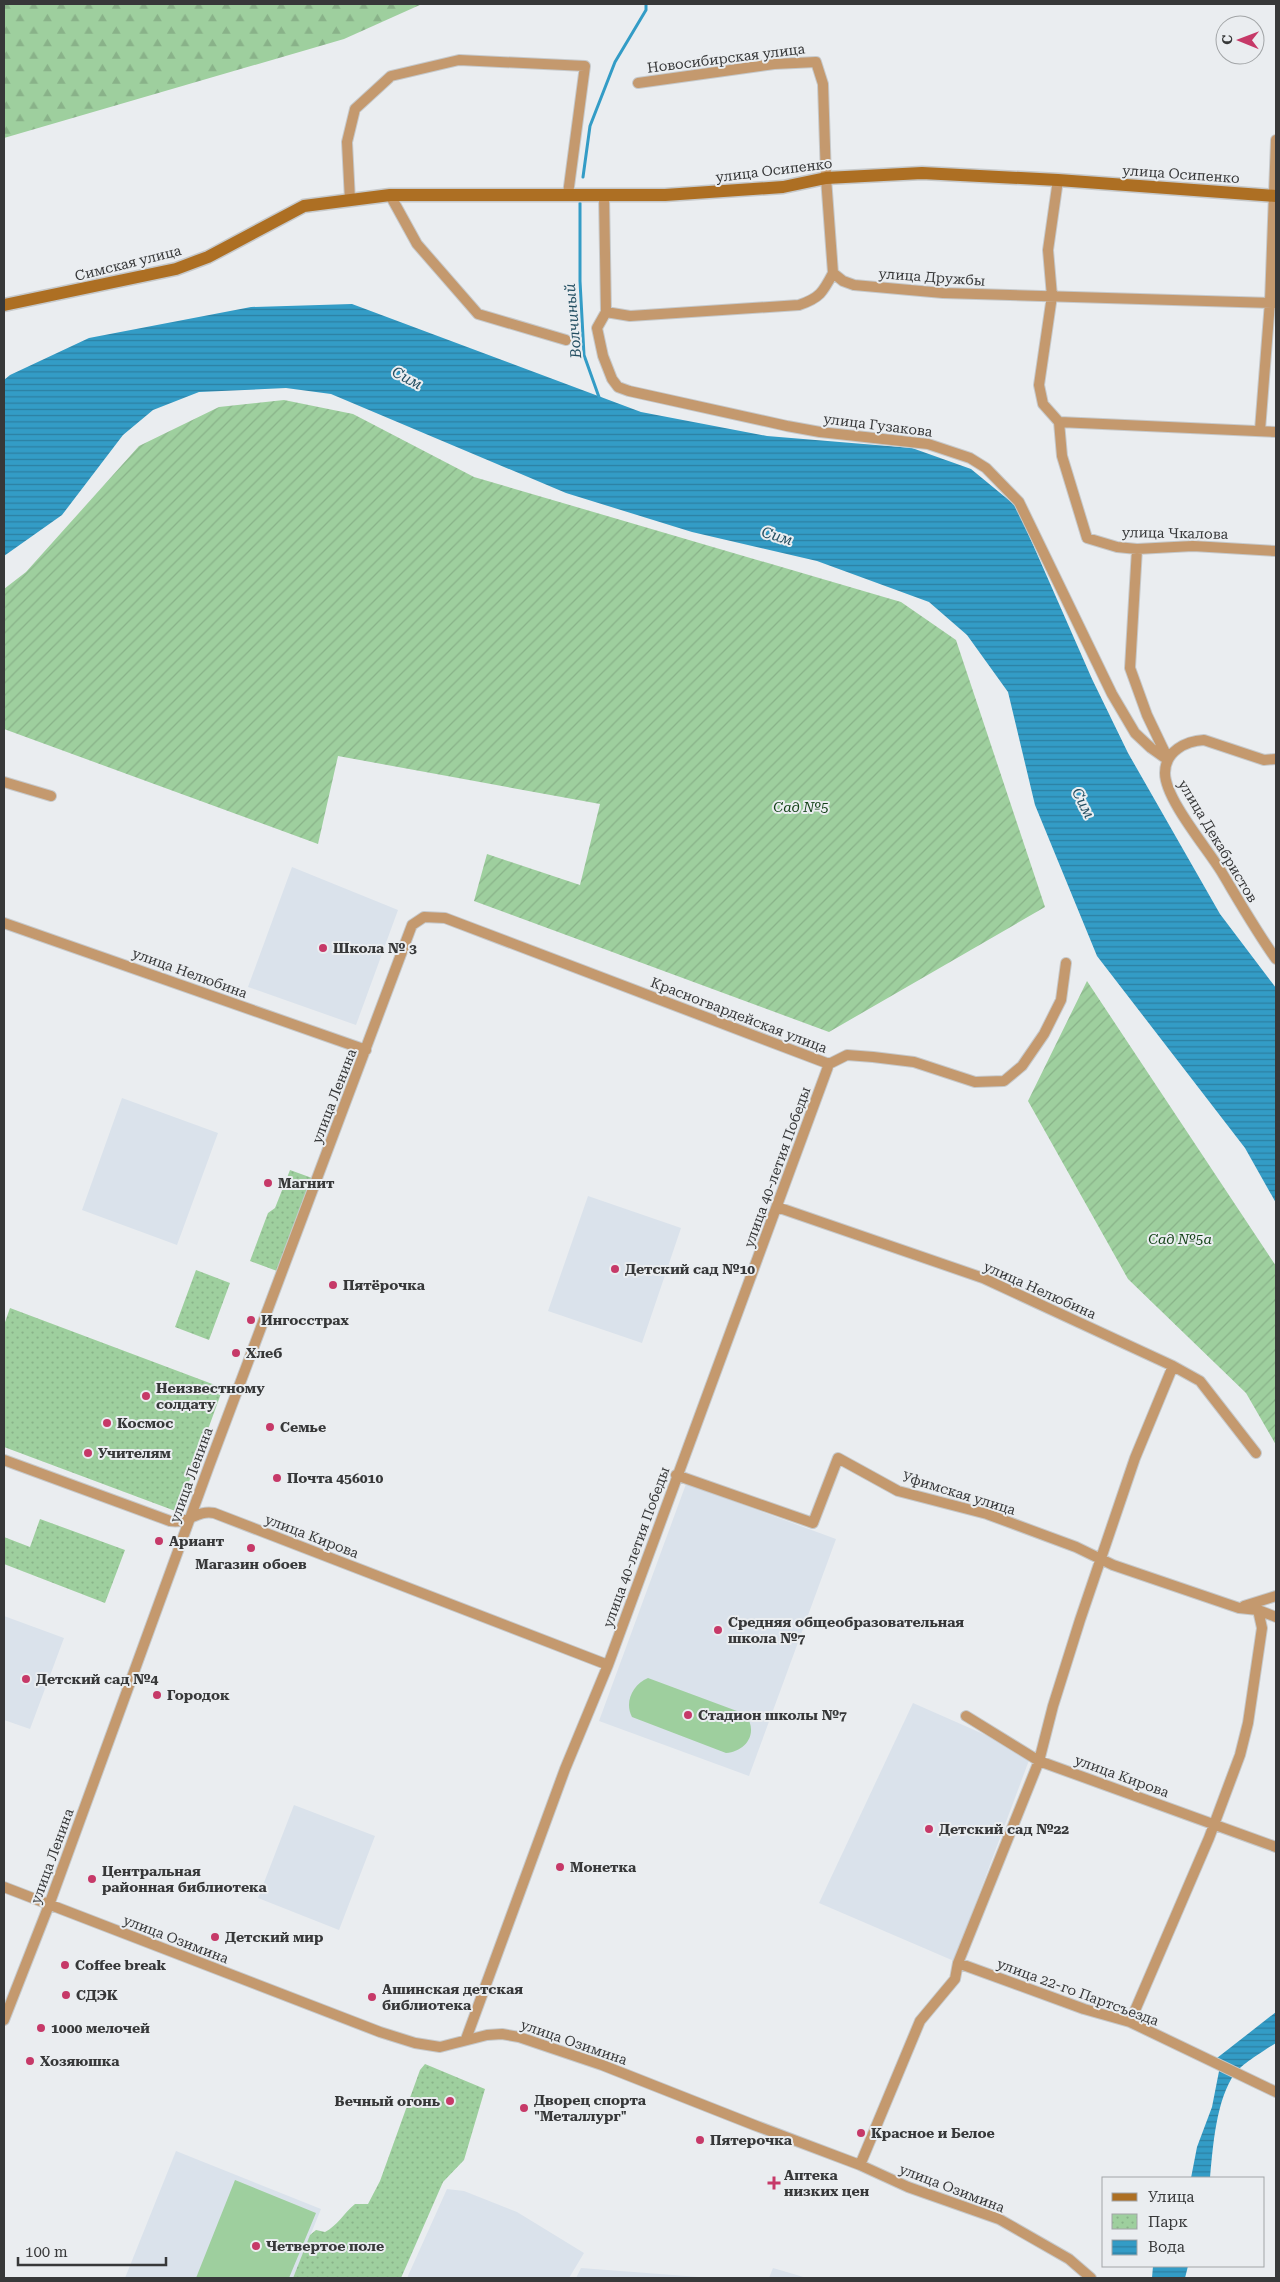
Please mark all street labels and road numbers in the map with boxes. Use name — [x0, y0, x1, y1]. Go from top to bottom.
street label: Новосибирская улица — [646, 40, 806, 76]
street label: улица Осипенко — [715, 155, 833, 185]
street label: улица Осипенко — [1122, 162, 1240, 186]
street label: Симская улица — [73, 242, 183, 284]
street label: улица Дружбы — [878, 265, 986, 289]
street label: улица Гузакова — [823, 410, 934, 440]
street label: улица Чкалова — [1122, 524, 1229, 542]
street label: улица Декабристов — [1175, 777, 1261, 905]
street label: улица Нелюбина — [130, 945, 250, 1001]
street label: Красногвардейская улица — [649, 974, 830, 1056]
street label: улица Ленина — [309, 1046, 360, 1146]
street label: улица 40-летия Победы — [740, 1084, 814, 1250]
street label: улица Нелюбина — [981, 1258, 1099, 1322]
street label: улица Ленина — [166, 1425, 216, 1525]
street label: улица 40-летия Победы — [599, 1464, 673, 1630]
street label: Уфимская улица — [900, 1468, 1018, 1518]
street label: улица Кирова — [263, 1511, 361, 1561]
street label: улица Кирова — [1073, 1752, 1172, 1801]
street label: улица Ленина — [27, 1806, 77, 1906]
street label: улица Озимина — [121, 1912, 231, 1967]
street label: улица 22-го Партсъезда — [995, 1955, 1161, 2029]
street label: улица Озимина — [519, 2016, 630, 2068]
street label: улица Озимина — [897, 2161, 1007, 2216]

